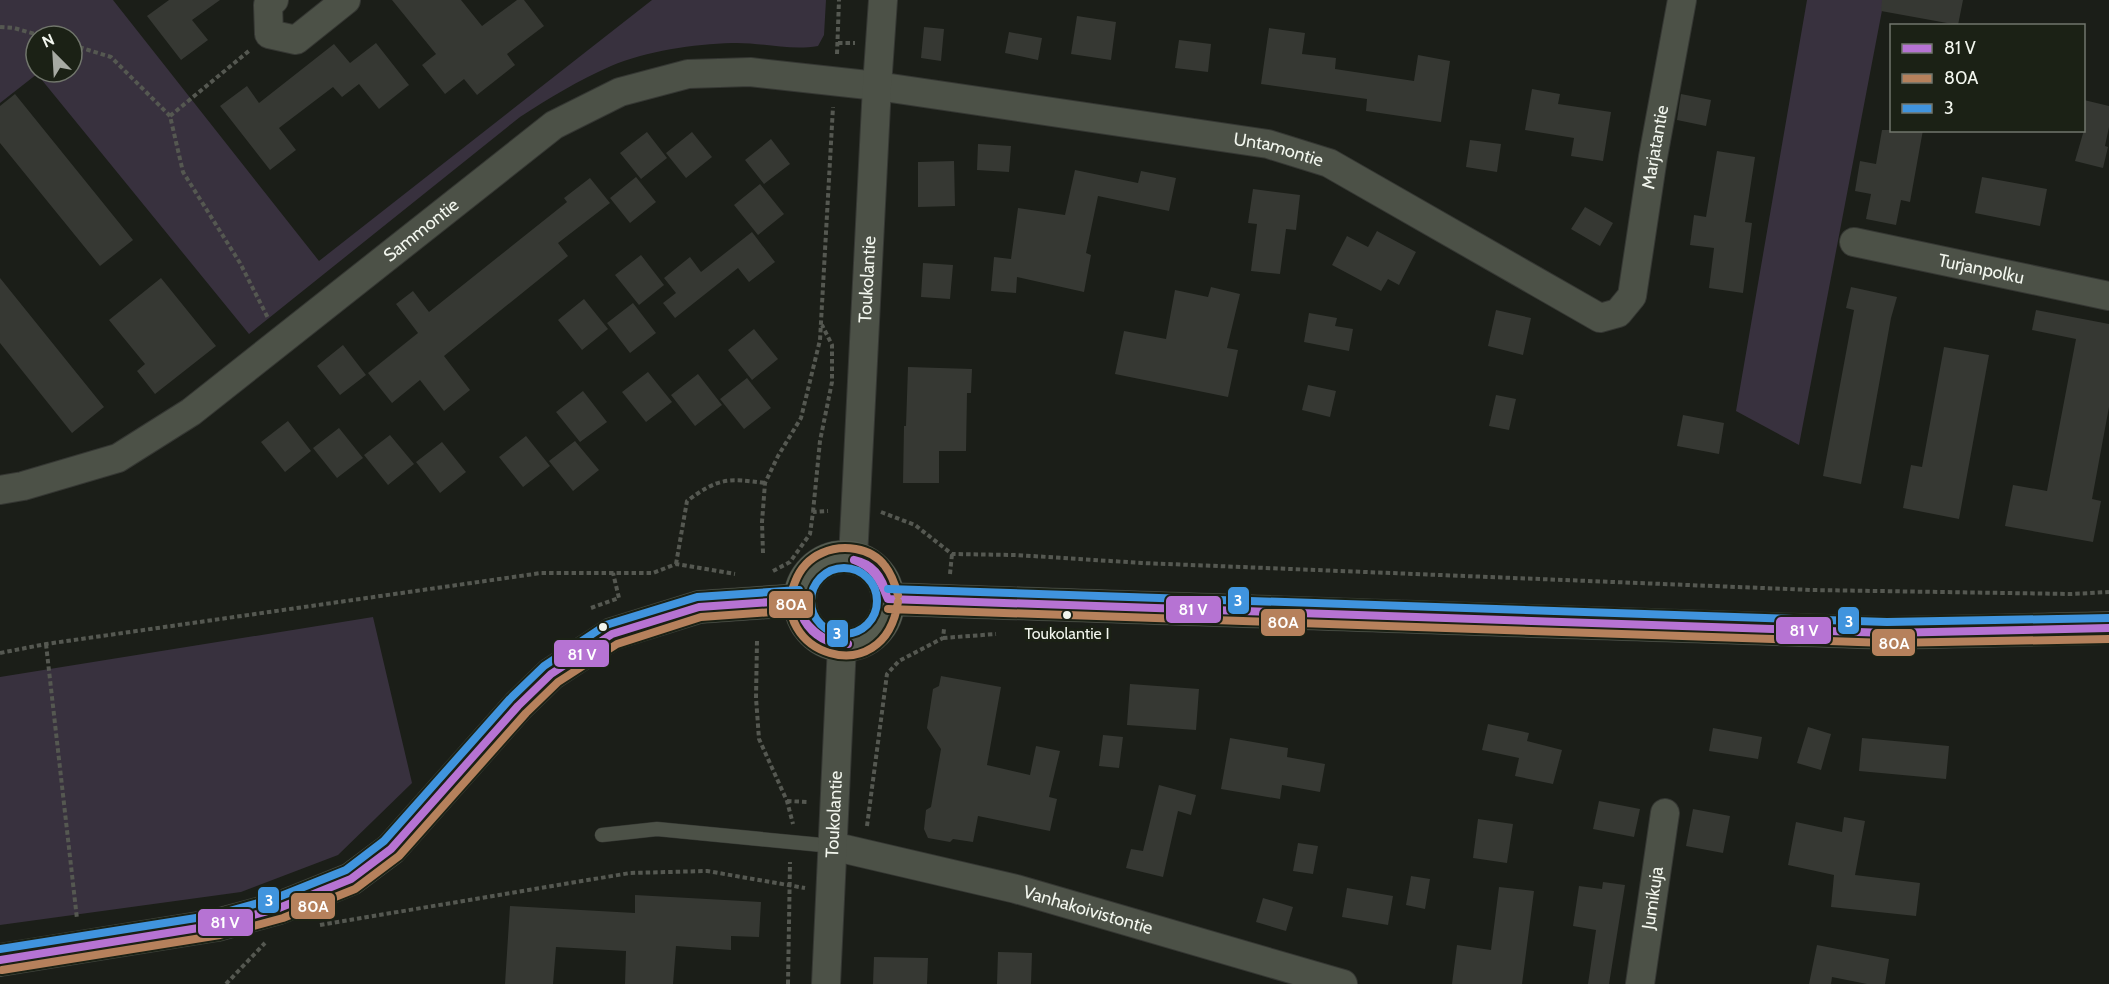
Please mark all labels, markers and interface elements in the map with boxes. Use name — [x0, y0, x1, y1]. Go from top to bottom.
north arrow — [24, 24, 84, 84]
legend — [1890, 24, 2085, 132]
text: N — [39, 30, 57, 52]
text: 81 V — [1944, 37, 1976, 59]
text: 80A — [1944, 67, 1978, 89]
text: 3 — [1944, 97, 1954, 119]
street label: Marjatantie — [1637, 103, 1673, 191]
street label: Untamontie — [1232, 128, 1326, 172]
street label: Sammontie — [379, 194, 463, 267]
street label: Toukolantie — [854, 235, 880, 323]
street label: Turjanpolku — [1936, 249, 2026, 289]
line badge: 3 — [1227, 586, 1250, 615]
line badge: 80A — [768, 590, 814, 619]
text: 3 — [1234, 591, 1242, 610]
text: 80A — [776, 595, 806, 614]
line badge: 81 V — [1165, 595, 1222, 624]
text: 81 V — [1178, 600, 1208, 619]
line badge: 3 — [1837, 606, 1860, 635]
line badge: 80A — [1260, 608, 1306, 637]
marker: Toukolantie I — [1061, 609, 1073, 621]
text: 3 — [1845, 612, 1853, 631]
text: 80A — [1268, 613, 1298, 632]
line badge: 81 V — [1775, 616, 1832, 645]
line badge: 3 — [826, 619, 849, 648]
unlabelled marker — [597, 621, 609, 633]
text: 81 V — [1789, 621, 1819, 640]
text: 3 — [833, 624, 841, 643]
place label: Toukolantie I — [1025, 624, 1110, 643]
line badge: 80A — [1871, 628, 1916, 657]
text: 80A — [1879, 634, 1909, 653]
line badge: 81 V — [553, 639, 610, 668]
text: 81 V — [567, 645, 597, 664]
street label: Toukolantie — [821, 770, 847, 858]
street label: Jumikuja — [1637, 865, 1668, 932]
street label: Vanhakoivistontie — [1021, 881, 1155, 939]
line badge: 3 — [257, 886, 280, 914]
text: 3 — [265, 891, 273, 910]
line badge: 80A — [290, 892, 336, 920]
text: 80A — [298, 897, 328, 916]
line badge: 81 V — [197, 908, 254, 937]
text: 81 V — [210, 913, 240, 932]

